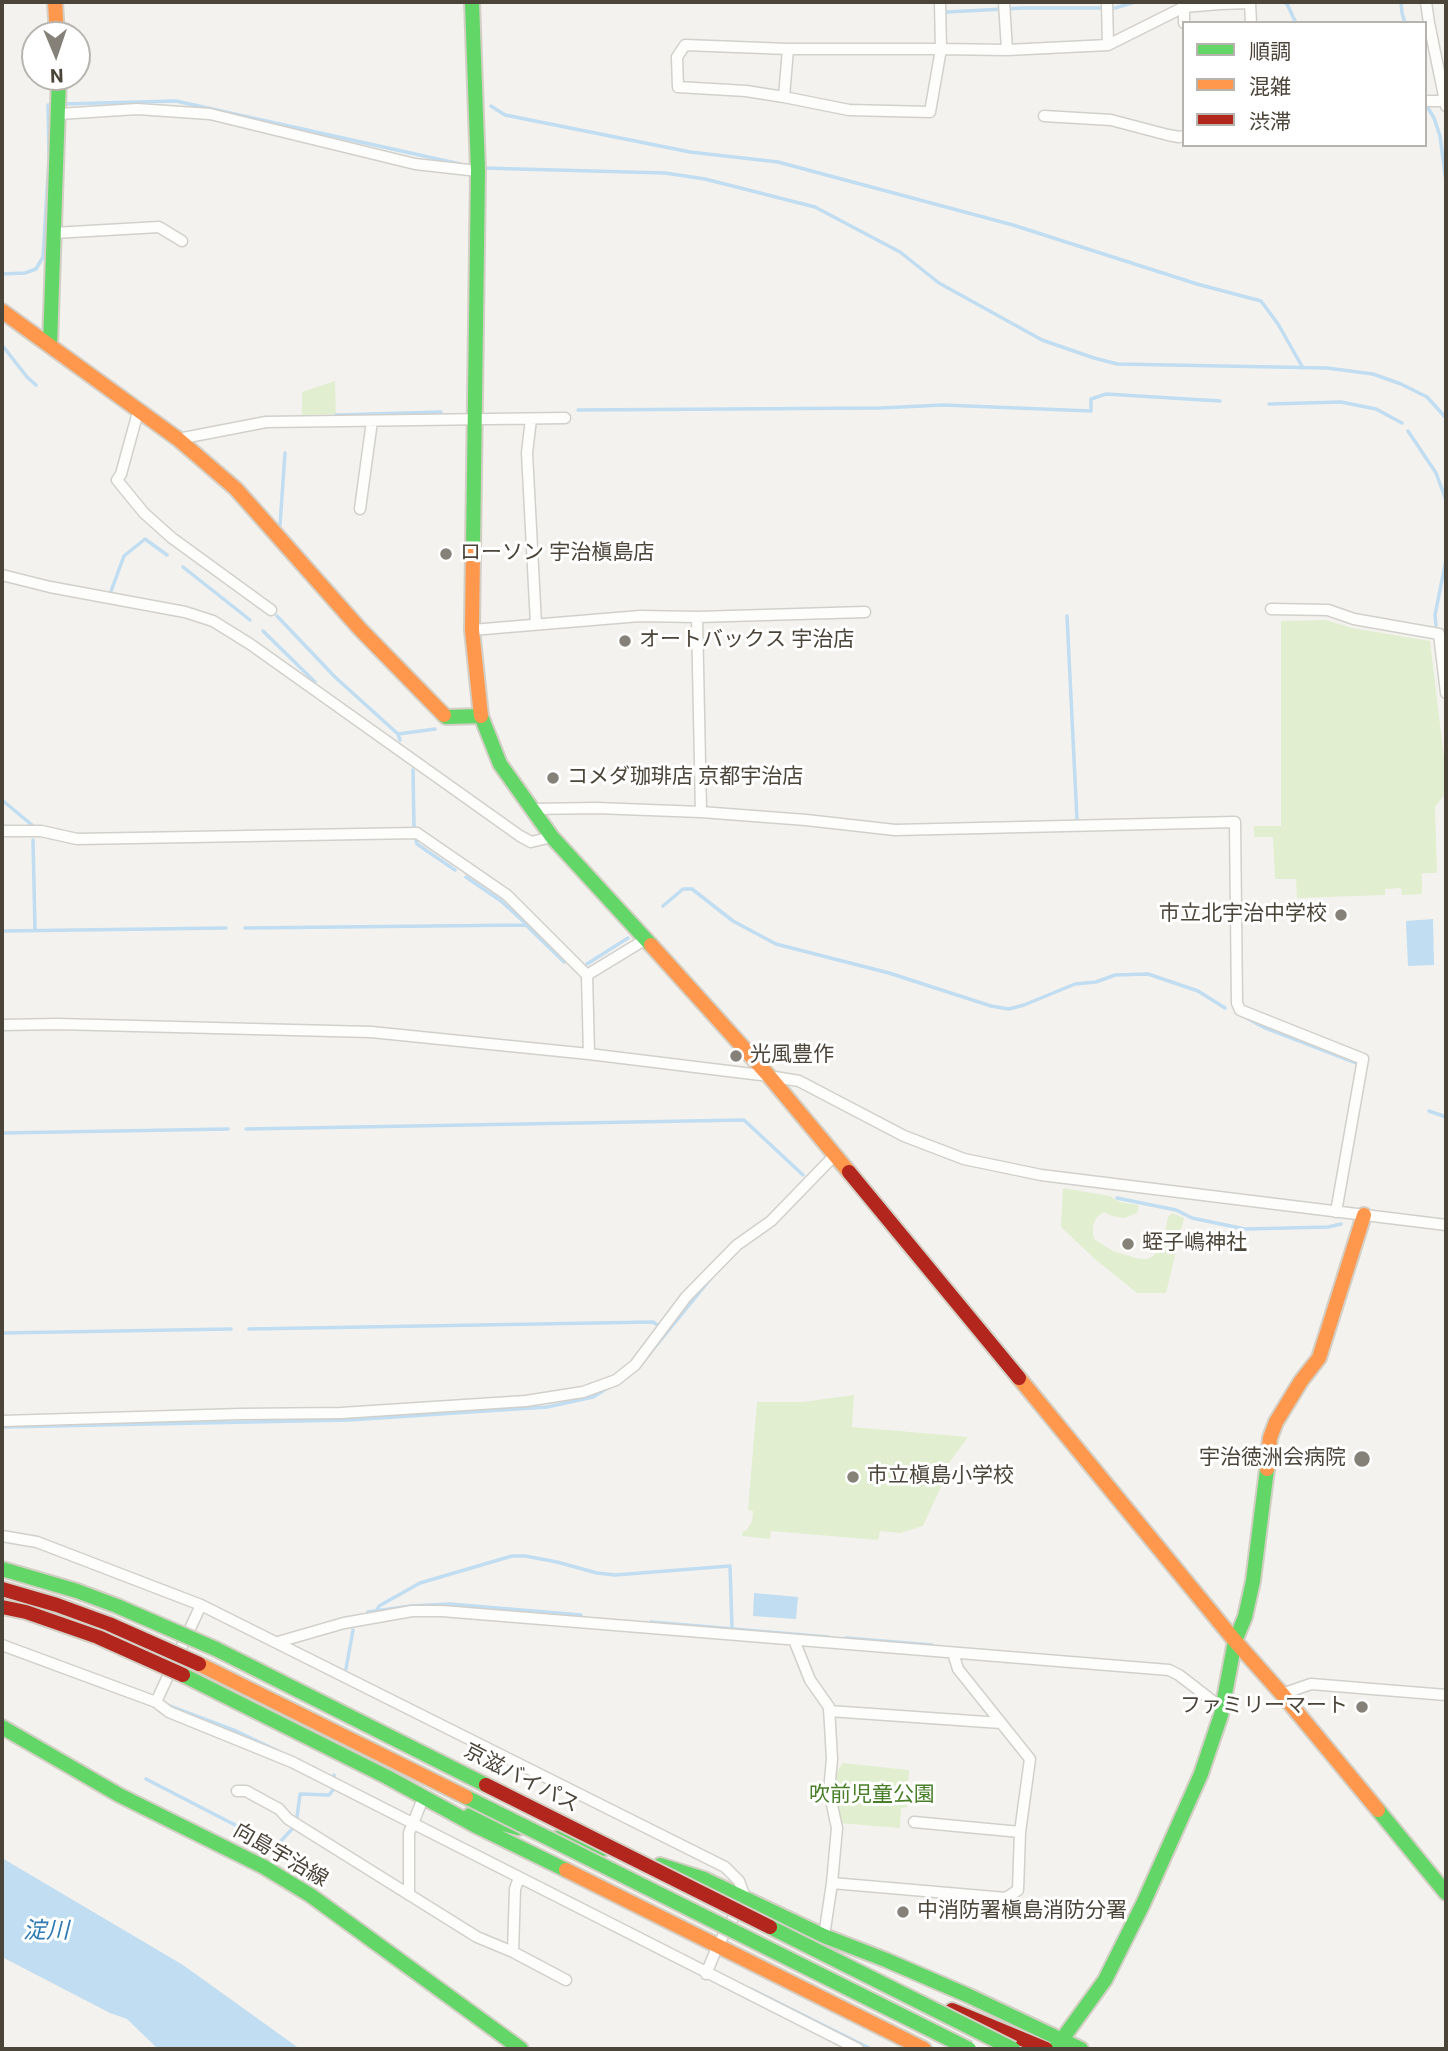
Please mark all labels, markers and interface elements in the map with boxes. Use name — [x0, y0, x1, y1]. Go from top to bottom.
north arrow — [21, 21, 91, 91]
legend — [1182, 21, 1427, 147]
text: 順調 — [1249, 40, 1291, 64]
text: N — [50, 64, 64, 87]
text: 混雑 — [1249, 75, 1291, 99]
text: 渋滞 — [1249, 110, 1291, 134]
place label: ローソン 宇治槇島店 — [460, 541, 654, 567]
marker: ローソン 宇治槇島店 — [438, 546, 454, 562]
place label: オートバックス 宇治店 — [639, 628, 854, 654]
marker: オートバックス 宇治店 — [617, 633, 633, 649]
place label: コメダ珈琲店 京都宇治店 — [567, 765, 803, 791]
marker: コメダ珈琲店 京都宇治店 — [545, 770, 561, 786]
place label: 市立北宇治中学校 — [1159, 902, 1327, 928]
marker: 市立北宇治中学校 — [1333, 907, 1349, 923]
place label: 光風豊作 — [750, 1043, 834, 1069]
marker: 光風豊作 — [728, 1048, 744, 1064]
place label: 蛭子嶋神社 — [1142, 1231, 1247, 1257]
marker: 蛭子嶋神社 — [1120, 1236, 1136, 1252]
place label: 宇治徳洲会病院 — [1199, 1446, 1346, 1472]
marker: 宇治徳洲会病院 — [1352, 1449, 1372, 1469]
place label: 市立槇島小学校 — [867, 1464, 1014, 1490]
marker: 市立槇島小学校 — [845, 1469, 861, 1485]
place label: ファミリーマート — [1180, 1694, 1348, 1720]
marker: ファミリーマート — [1354, 1699, 1370, 1715]
street label: 京滋バイパス — [459, 1739, 583, 1819]
park label: 吹前児童公園 — [809, 1783, 935, 1809]
street label: 向島宇治線 — [228, 1819, 332, 1893]
place label: 中消防署槇島消防分署 — [917, 1899, 1127, 1925]
marker: 中消防署槇島消防分署 — [895, 1904, 911, 1920]
water label: 淀川 — [23, 1918, 69, 1946]

